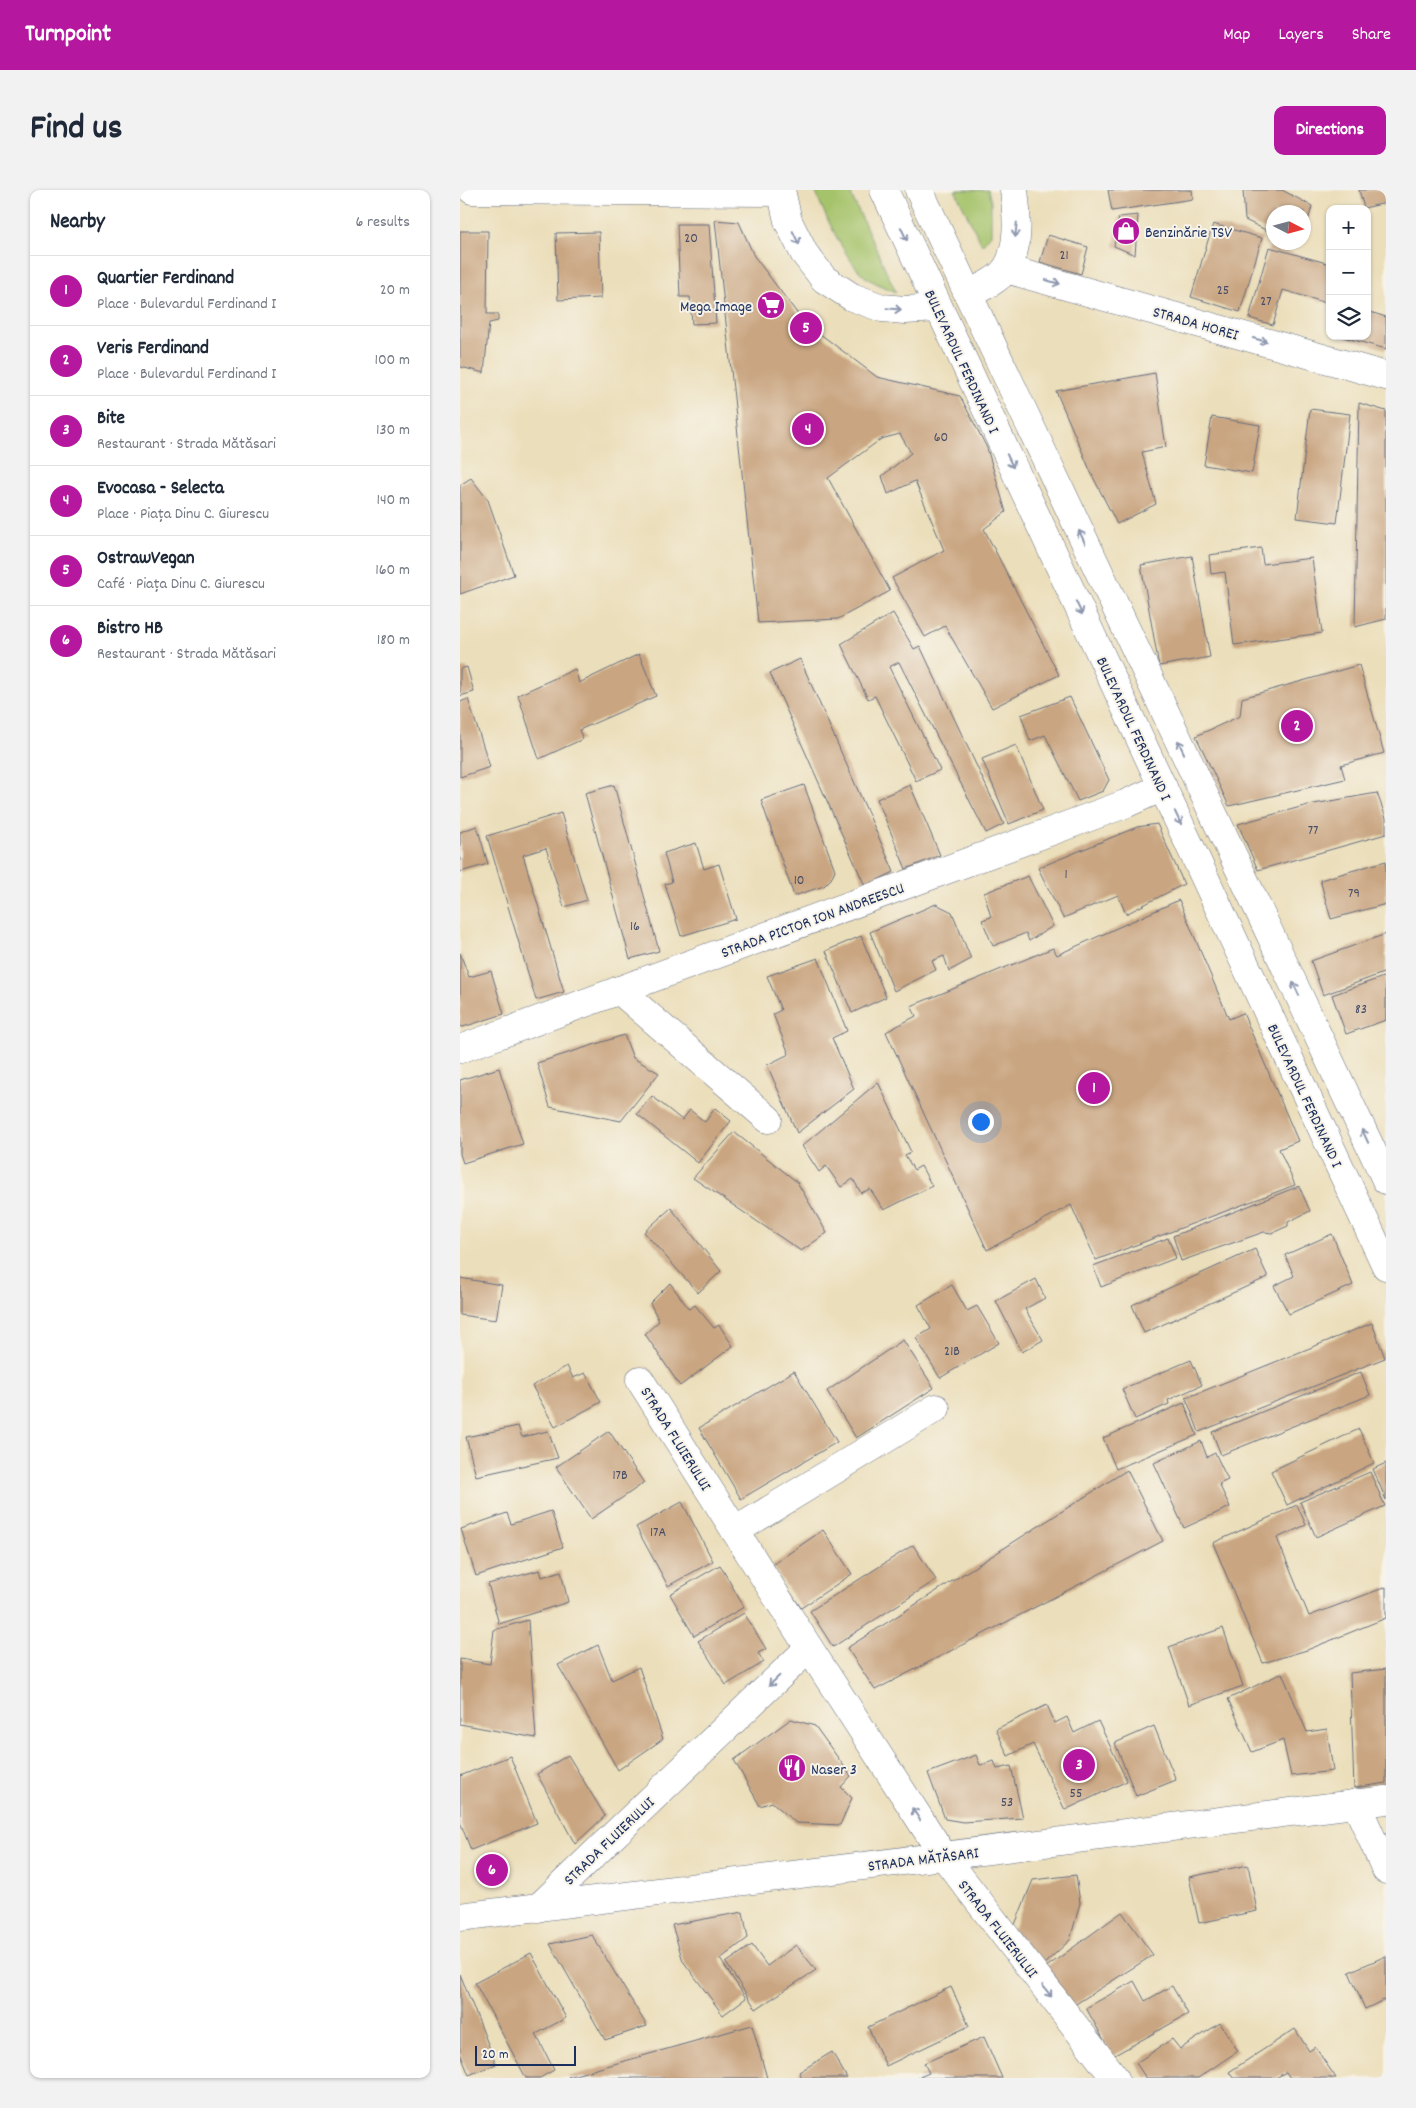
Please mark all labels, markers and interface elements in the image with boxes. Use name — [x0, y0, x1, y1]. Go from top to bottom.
text: Turnpoint — [25, 18, 111, 52]
text: Map — [1223, 23, 1250, 48]
text: Layers — [1278, 23, 1324, 48]
text: Share — [1352, 23, 1391, 48]
text: Find us — [30, 105, 122, 155]
button: Directions — [1274, 106, 1386, 155]
north arrow — [1266, 205, 1311, 250]
map controls — [1326, 205, 1371, 340]
button: + — [1326, 205, 1371, 250]
text: Nearby — [50, 208, 105, 238]
text: 6 results — [355, 211, 410, 234]
shop icon: Benzinărie TSV — [1111, 216, 1141, 246]
one-way arrow — [1011, 222, 1021, 238]
place label: Benzinărie TSV — [1145, 222, 1232, 245]
one-way arrow — [900, 226, 910, 241]
house number: 20 — [684, 229, 698, 249]
one-way arrow — [792, 230, 801, 245]
house number: 21 — [1059, 246, 1069, 266]
button: − — [1326, 250, 1371, 295]
text: Quartier Ferdinand — [97, 266, 234, 293]
one-way arrow — [1045, 278, 1061, 288]
text: 1 — [64, 279, 68, 302]
text: 20 m — [380, 279, 410, 302]
house number: 25 — [1217, 281, 1229, 301]
street label: BULEVARDUL FERDINAND I — [917, 286, 1004, 438]
supermarket icon: Mega Image — [756, 290, 786, 320]
house number: 27 — [1260, 292, 1272, 312]
text: Place · Bulevardul Ferdinand I — [97, 293, 276, 316]
button: layers — [1326, 295, 1371, 340]
place label: Mega Image — [680, 296, 752, 319]
street label: STRADA HOREI — [1150, 301, 1241, 348]
one-way arrow — [886, 304, 902, 314]
pin: 5 — [790, 309, 822, 347]
text: Veris Ferdinand — [97, 336, 209, 363]
one-way arrow — [1252, 336, 1268, 346]
text: 2 — [63, 349, 70, 372]
text: 100 m — [374, 349, 410, 372]
text: Place · Bulevardul Ferdinand I — [97, 363, 276, 386]
text: Bite — [97, 406, 125, 433]
pin: 4 — [792, 410, 824, 448]
text: 3 — [62, 419, 70, 442]
text: 130 m — [376, 419, 410, 442]
house number: 60 — [934, 428, 948, 448]
text: Restaurant · Strada Mătăsari — [97, 433, 276, 456]
one-way arrow — [1006, 453, 1015, 468]
text: Evocasa - Selecta — [97, 476, 224, 503]
text: 4 — [63, 489, 69, 512]
text: 140 m — [376, 489, 410, 512]
text: Place · Piața Dinu C. Giurescu — [97, 503, 269, 526]
one-way arrow — [1077, 530, 1087, 545]
text: OstrawVegan — [97, 546, 195, 573]
text: 5 — [62, 559, 70, 582]
text: 160 m — [375, 559, 410, 582]
text: Café · Piața Dinu C. Giurescu — [97, 573, 265, 596]
one-way arrow — [1075, 600, 1084, 615]
text: Bistro HB — [97, 616, 163, 643]
text: 6 — [62, 629, 70, 652]
text: 180 m — [377, 629, 410, 652]
text: Restaurant · Strada Mătăsari — [97, 643, 276, 666]
street label: BULEVARDUL FERDINAND I — [1089, 653, 1176, 805]
pin: 2 — [1281, 707, 1313, 745]
one-way arrow — [1176, 740, 1186, 755]
one-way arrow — [1174, 810, 1183, 825]
house number: 77 — [1308, 821, 1318, 841]
house number: 1 — [1064, 865, 1068, 885]
house number: 10 — [794, 871, 804, 891]
street label: STRADA PICTOR ION ANDREESCU — [718, 877, 908, 965]
house number: 79 — [1348, 884, 1360, 904]
house number: 16 — [630, 917, 640, 937]
one-way arrow — [1290, 982, 1300, 997]
house number: 83 — [1355, 1000, 1367, 1020]
street label: BULEVARDUL FERDINAND I — [1260, 1020, 1347, 1172]
pin: 1 — [1078, 1069, 1110, 1107]
your location — [968, 1109, 994, 1135]
one-way arrow — [1360, 1129, 1369, 1144]
house number: 21B — [944, 1342, 960, 1362]
street label: STRADA FLUIERULUI — [634, 1383, 716, 1496]
house number: 17B — [612, 1466, 628, 1486]
house number: 17A — [650, 1523, 666, 1543]
one-way arrow — [767, 1675, 780, 1687]
pin: 3 — [1063, 1746, 1095, 1784]
restaurant icon: Naser 3 — [777, 1753, 807, 1783]
place label: Naser 3 — [811, 1759, 857, 1782]
house number: 55 — [1070, 1784, 1082, 1804]
street label: STRADA FLUIERULUI — [559, 1792, 661, 1891]
house number: 53 — [1001, 1793, 1013, 1813]
one-way arrow — [911, 1807, 922, 1821]
street label: STRADA MĂTĂSARI — [867, 1842, 980, 1879]
pin: 6 — [476, 1851, 508, 1889]
street label: STRADA FLUIERULUI — [951, 1876, 1043, 1984]
one-way arrow — [1042, 1984, 1053, 1997]
scale bar — [475, 2043, 576, 2066]
text: 20 m — [482, 2045, 509, 2065]

